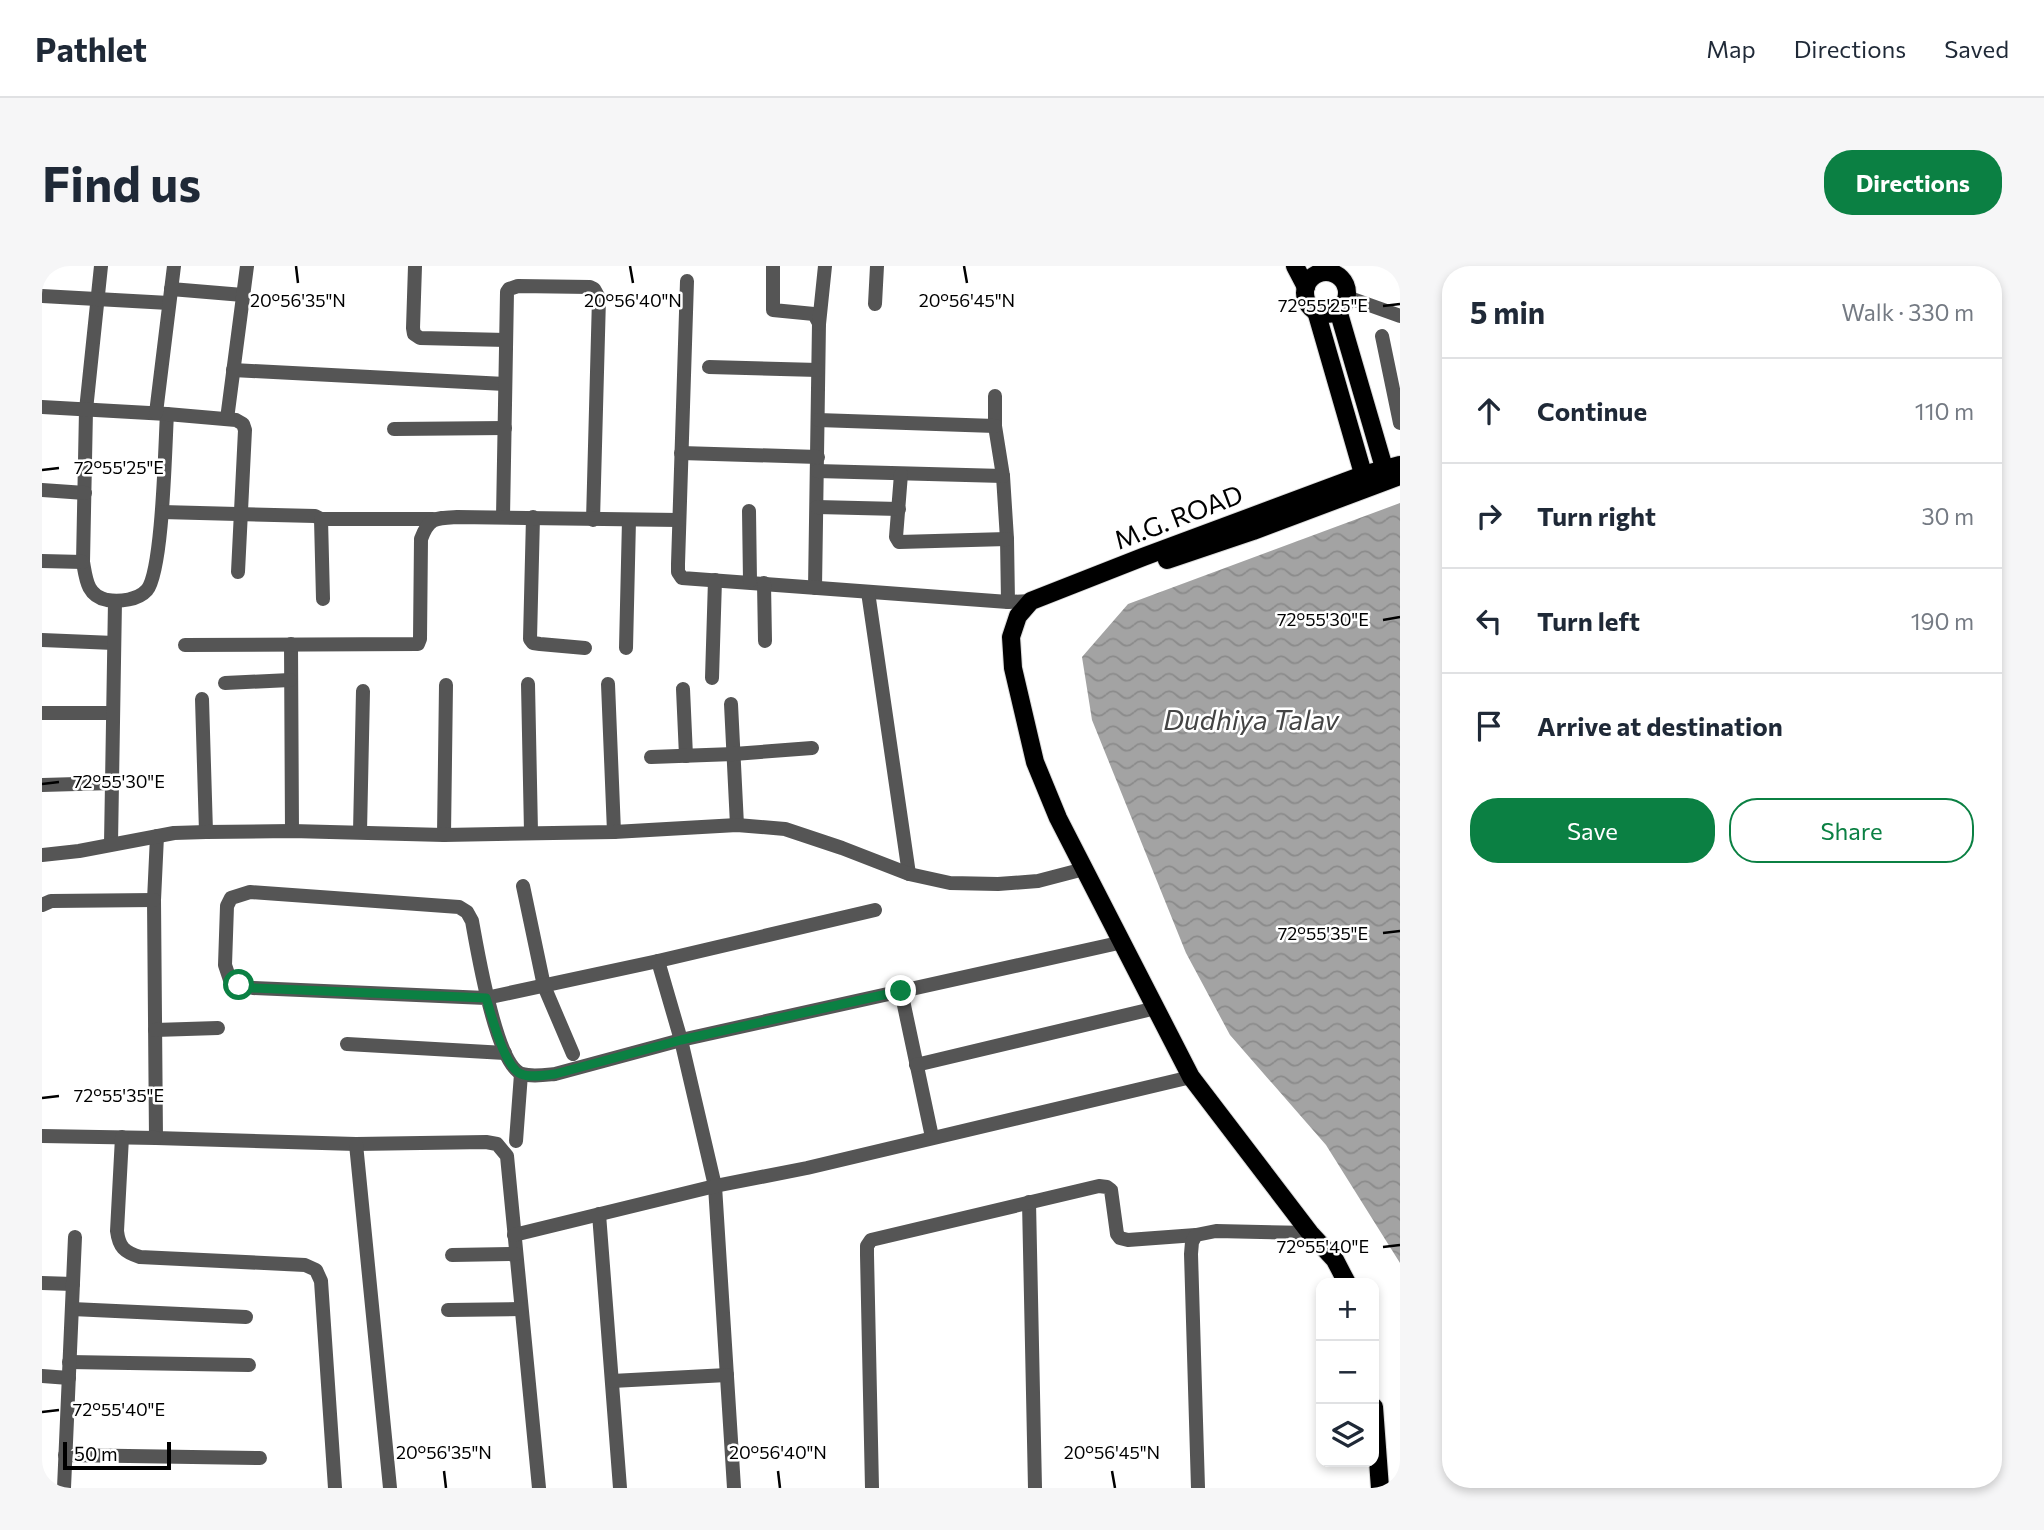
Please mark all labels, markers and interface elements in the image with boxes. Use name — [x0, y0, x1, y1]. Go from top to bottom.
text: Pathlet — [35, 28, 147, 69]
text: Map — [1706, 34, 1756, 63]
text: Directions — [1794, 34, 1906, 63]
text: Saved — [1944, 34, 2009, 63]
button: Directions — [1824, 150, 2002, 215]
text: Find us — [42, 152, 201, 212]
text: 20°56'35"N — [250, 289, 346, 311]
text: 20°56'40"N — [584, 289, 682, 311]
text: 20°56'45"N — [919, 289, 1015, 311]
text: 5 min — [1470, 293, 1545, 330]
text: 72°55'25"E — [1278, 294, 1368, 316]
text: Walk · 330 m — [1842, 298, 1974, 326]
icon: ahead — [1470, 392, 1508, 430]
text: Continue — [1537, 395, 1647, 426]
text: 110 m — [1915, 397, 1974, 425]
text: 72°55'25"E — [74, 456, 164, 478]
street label: M.G. ROAD — [1109, 477, 1247, 555]
icon: right — [1470, 497, 1508, 535]
text: Turn right — [1537, 500, 1656, 531]
text: 30 m — [1921, 502, 1974, 530]
icon: left — [1470, 602, 1508, 640]
text: Turn left — [1537, 605, 1640, 636]
text: 190 m — [1911, 607, 1974, 635]
text: 72°55'30"E — [1277, 608, 1369, 630]
water label: Dudhiya Talav — [1163, 702, 1340, 736]
icon: arrive — [1470, 707, 1508, 745]
text: Arrive at destination — [1537, 710, 1783, 741]
text: 72°55'30"E — [73, 770, 165, 792]
button: Save — [1470, 798, 1715, 863]
button: Share — [1729, 798, 1974, 863]
text: 72°55'35"E — [1278, 922, 1368, 944]
route start — [223, 969, 254, 1000]
route end — [885, 975, 916, 1006]
text: 72°55'35"E — [74, 1084, 164, 1106]
text: 72°55'40"E — [1277, 1235, 1369, 1257]
map controls — [1316, 1278, 1379, 1467]
button: + — [1316, 1278, 1379, 1341]
button: − — [1316, 1341, 1379, 1404]
text: 72°55'40"E — [73, 1398, 165, 1420]
button: layers — [1316, 1404, 1379, 1467]
scale bar — [63, 1439, 172, 1471]
text: 20°56'35"N — [396, 1441, 492, 1463]
text: 20°56'40"N — [729, 1441, 827, 1463]
text: 20°56'45"N — [1064, 1441, 1160, 1463]
text: 50 m — [74, 1442, 118, 1465]

